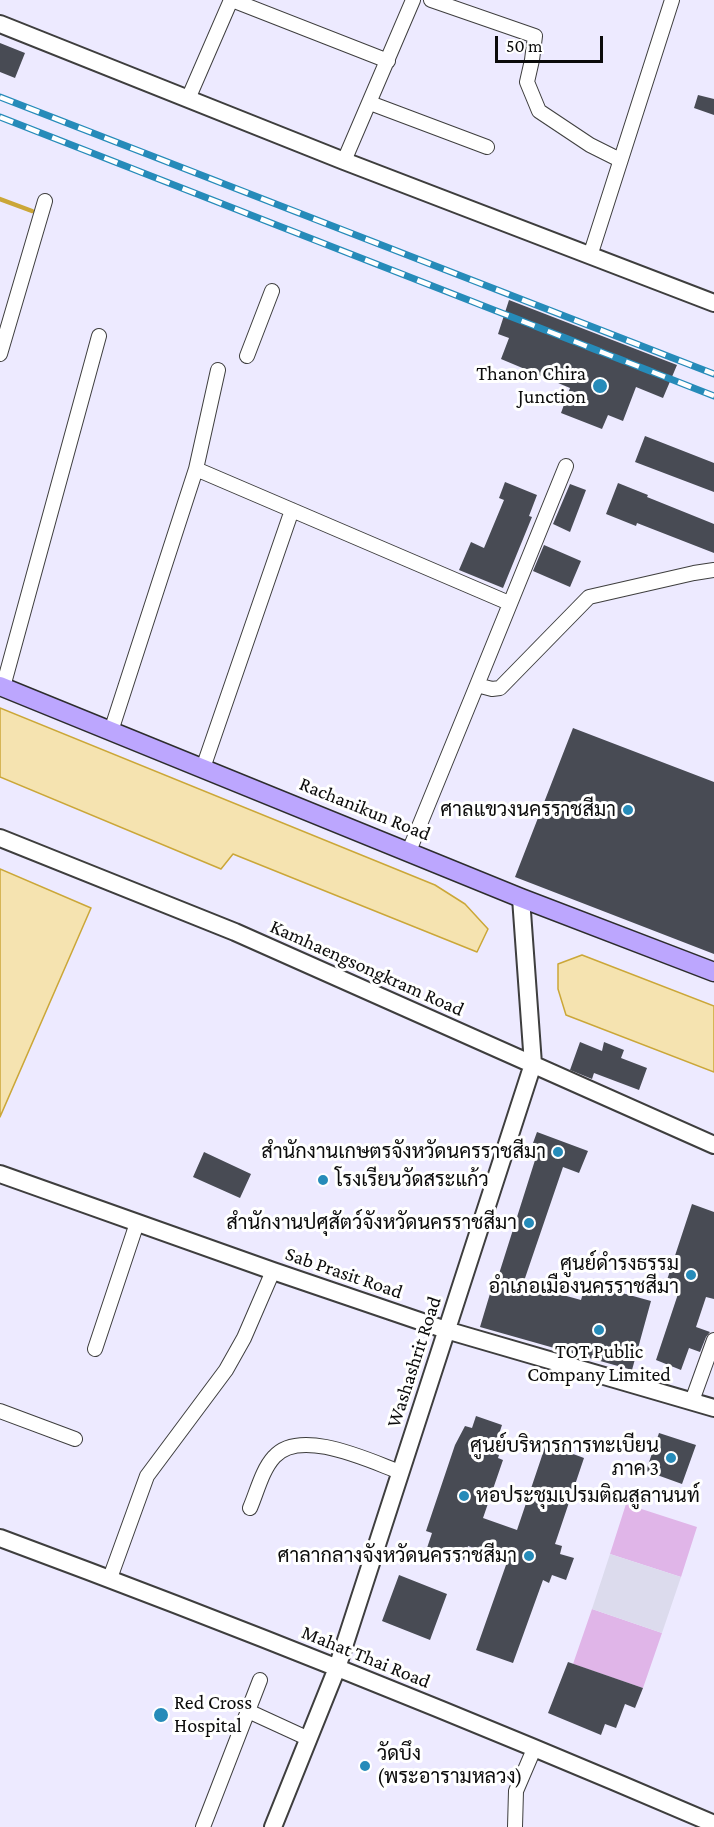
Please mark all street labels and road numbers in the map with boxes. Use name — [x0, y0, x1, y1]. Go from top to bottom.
street label: Rachanikun Road — [296, 772, 434, 846]
street label: Kamhaengsongkram Road — [266, 914, 468, 1022]
street label: Sab Prasit Road — [282, 1242, 406, 1304]
street label: Washashrit Road — [382, 1293, 446, 1431]
street label: Mahat Thai Road — [298, 1620, 434, 1694]

